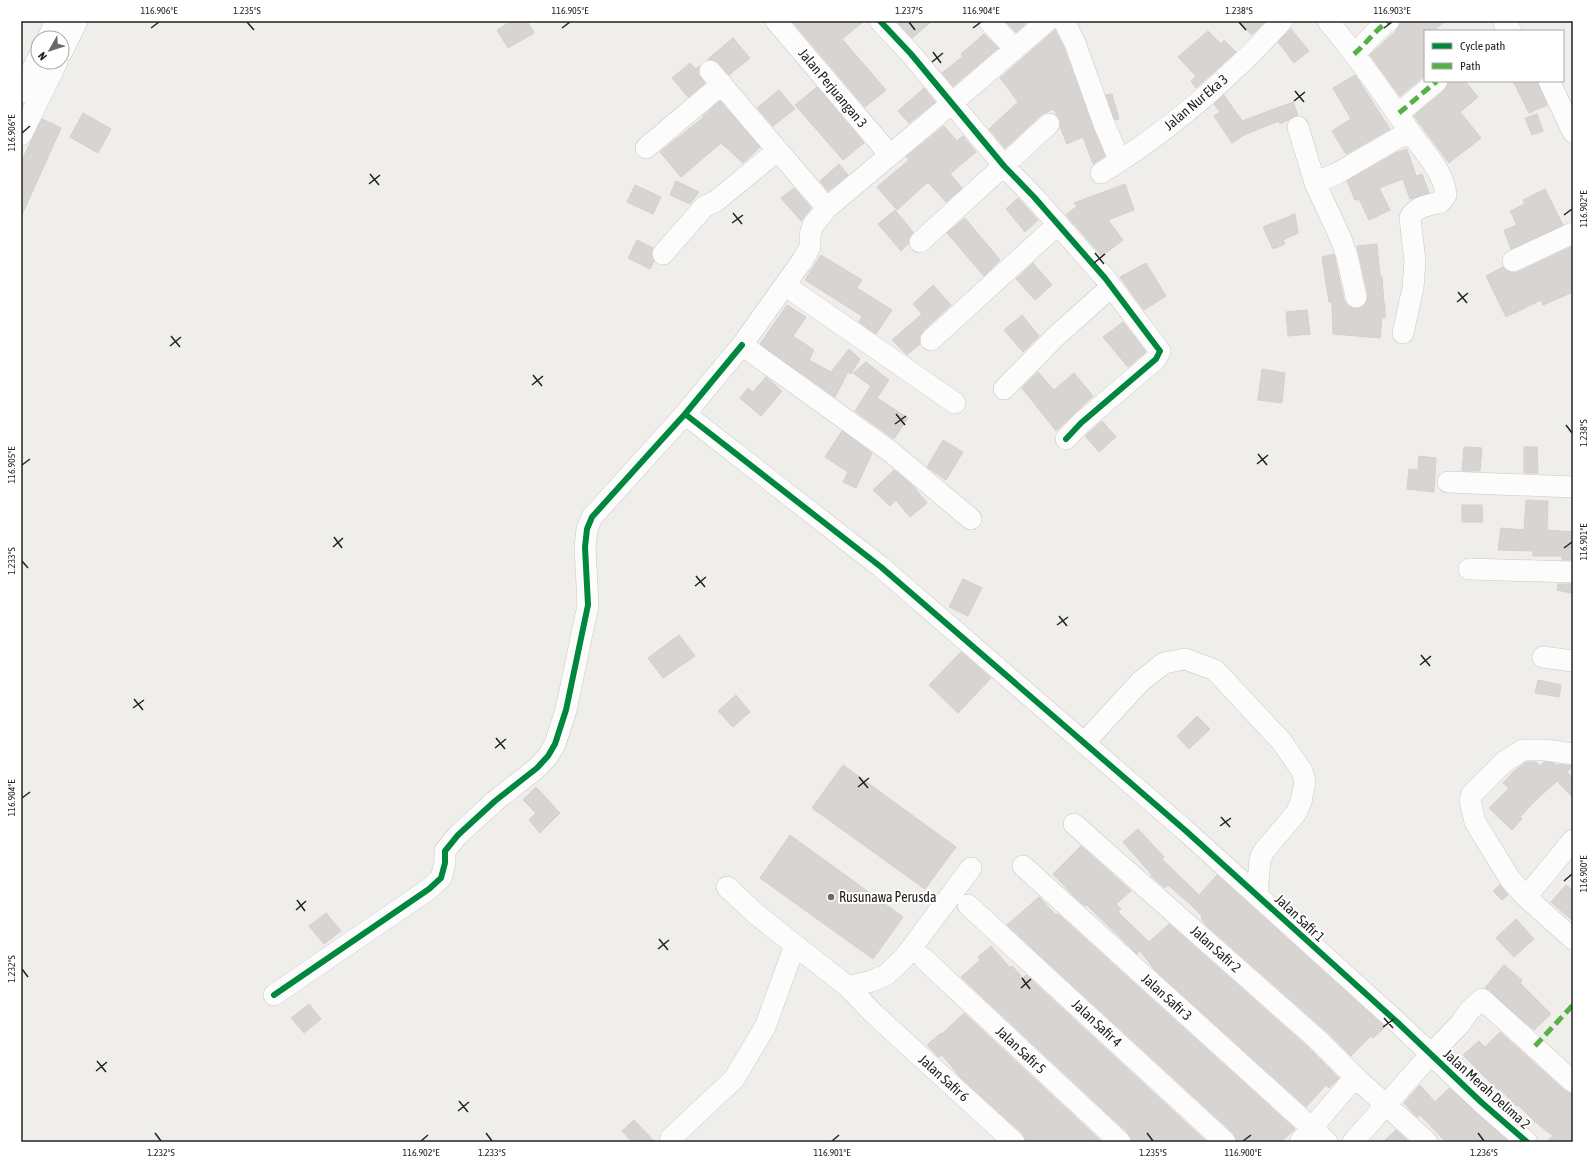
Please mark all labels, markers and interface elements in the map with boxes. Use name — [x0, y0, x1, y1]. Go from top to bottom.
text: 116.906°E — [141, 5, 178, 16]
text: 1.235°S — [233, 5, 261, 16]
text: 116.905°E — [552, 5, 589, 16]
text: 1.237°S — [895, 5, 923, 16]
text: 116.904°E — [963, 5, 1000, 16]
text: 1.238°S — [1225, 5, 1253, 16]
text: 116.903°E — [1374, 5, 1411, 16]
north arrow — [30, 30, 70, 70]
legend — [1424, 30, 1564, 82]
text: Cycle path — [1460, 39, 1505, 53]
street label: Jalan Perjuangan 3 — [795, 45, 871, 131]
text: N — [36, 50, 49, 63]
text: Path — [1460, 59, 1481, 73]
street label: Jalan Nur Eka 3 — [1161, 71, 1231, 133]
text: 116.906°E — [6, 114, 17, 152]
text: 116.902°E — [1578, 190, 1589, 228]
text: 1.238°S — [1578, 419, 1589, 447]
text: 116.905°E — [6, 446, 17, 484]
text: 116.901°E — [1578, 523, 1589, 561]
text: 1.233°S — [6, 547, 17, 575]
text: 116.904°E — [6, 779, 17, 817]
text: 116.900°E — [1578, 855, 1589, 893]
place label: Rusunawa Perusda — [839, 889, 936, 905]
street label: Jalan Safir 1 — [1272, 891, 1328, 945]
marker: Rusunawa Perusda — [826, 892, 836, 902]
street label: Jalan Safir 2 — [1188, 922, 1244, 976]
text: 1.232°S — [6, 955, 17, 983]
street label: Jalan Safir 3 — [1139, 970, 1195, 1024]
street label: Jalan Safir 4 — [1069, 996, 1125, 1050]
street label: Jalan Safir 5 — [993, 1023, 1049, 1077]
street label: Jalan Merah Delima 2 — [1440, 1046, 1534, 1132]
street label: Jalan Safir 6 — [916, 1051, 973, 1105]
text: 1.232°S — [147, 1147, 175, 1158]
text: 116.902°E — [403, 1147, 440, 1158]
text: 1.233°S — [478, 1147, 506, 1158]
text: 116.901°E — [814, 1147, 851, 1158]
text: 1.235°S — [1139, 1147, 1167, 1158]
text: 116.900°E — [1225, 1147, 1262, 1158]
text: 1.236°S — [1470, 1147, 1498, 1158]

